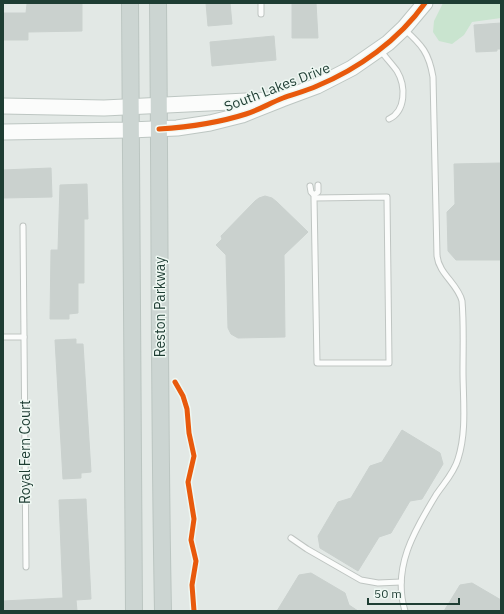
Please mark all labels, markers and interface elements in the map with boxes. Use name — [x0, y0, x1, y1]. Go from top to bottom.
street label: South Lakes Drive — [221, 58, 333, 115]
street label: Reston Parkway — [151, 257, 169, 357]
street label: Royal Fern Court — [16, 400, 34, 504]
scale bar — [368, 580, 459, 606]
text: 50 m — [374, 586, 402, 601]

